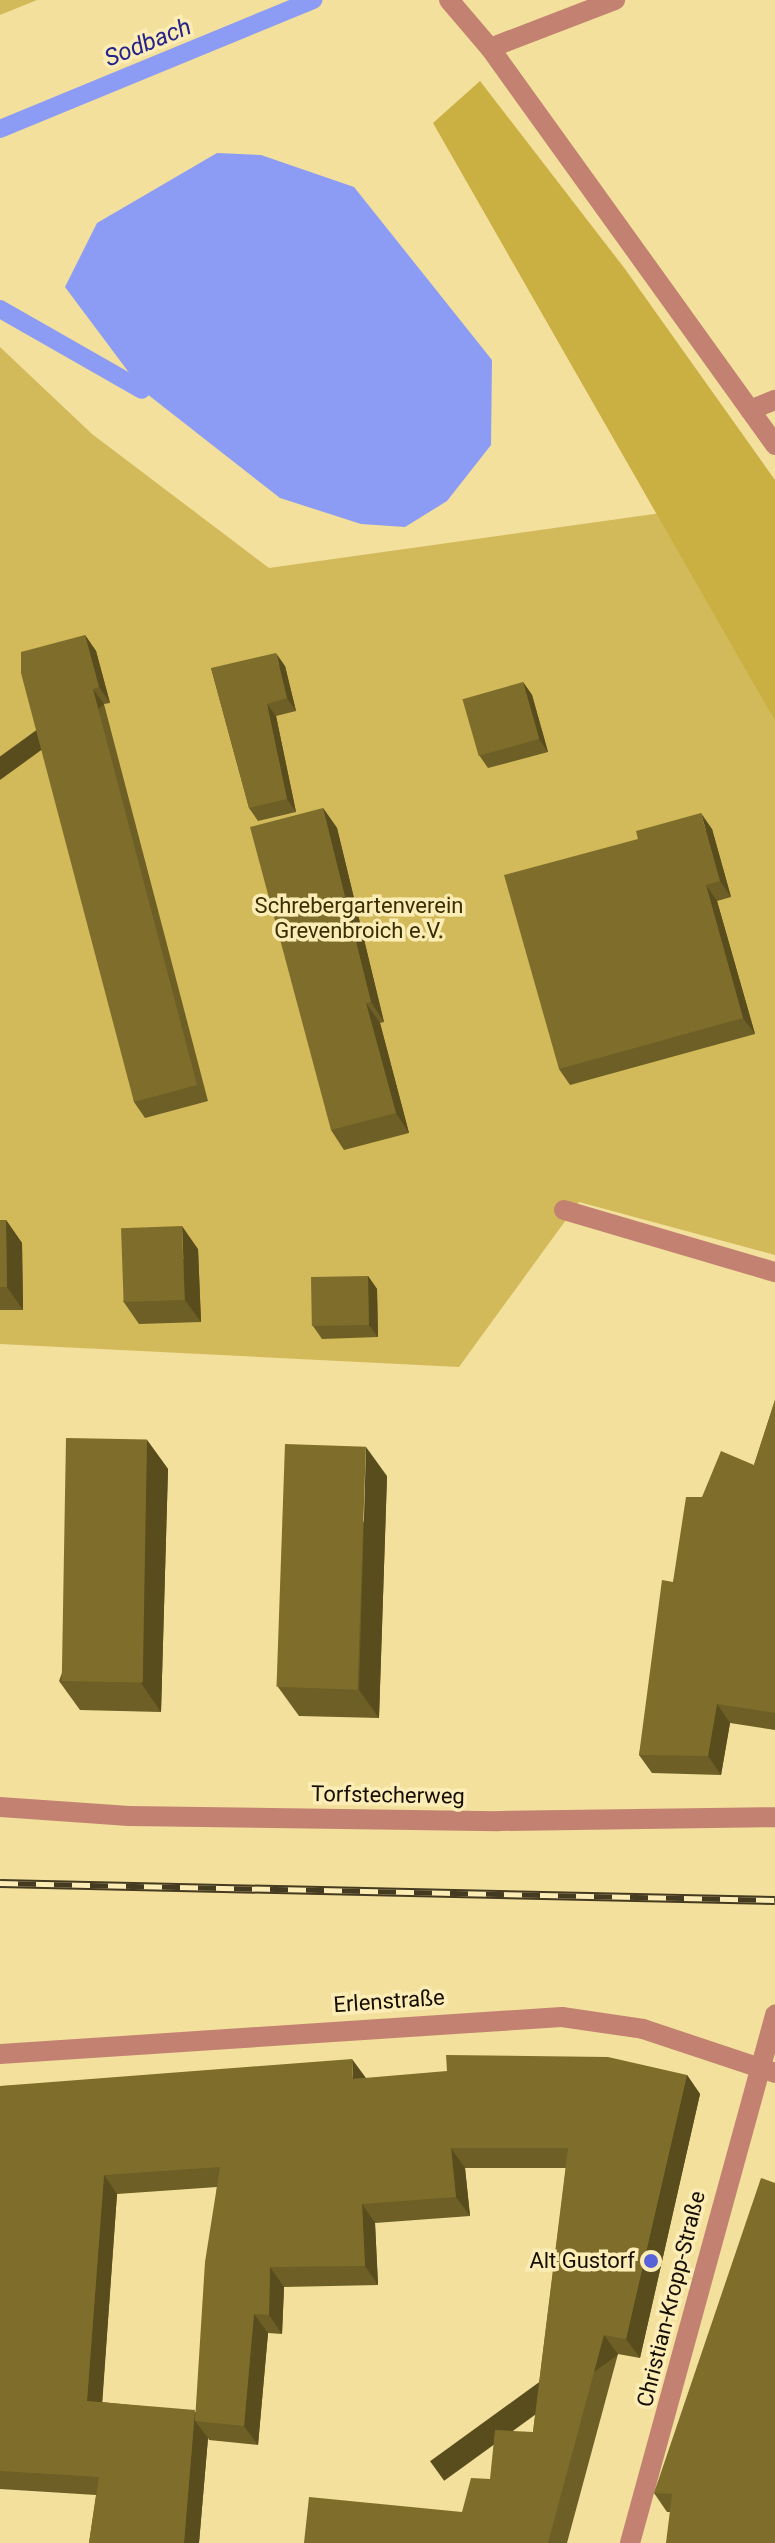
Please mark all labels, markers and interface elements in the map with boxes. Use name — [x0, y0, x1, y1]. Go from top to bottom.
water label: Sodbach — [100, 13, 196, 73]
park label: Schrebergartenverein Grevenbroich e.V. — [255, 892, 463, 944]
street label: Torfstecherweg — [311, 1780, 465, 1810]
street label: Erlenstraße — [333, 1984, 445, 2018]
street label: Christian-Kropp-Straße — [631, 2188, 711, 2410]
place label: Alt Gustorf — [529, 2248, 635, 2274]
marker: Alt Gustorf — [642, 2252, 660, 2270]

